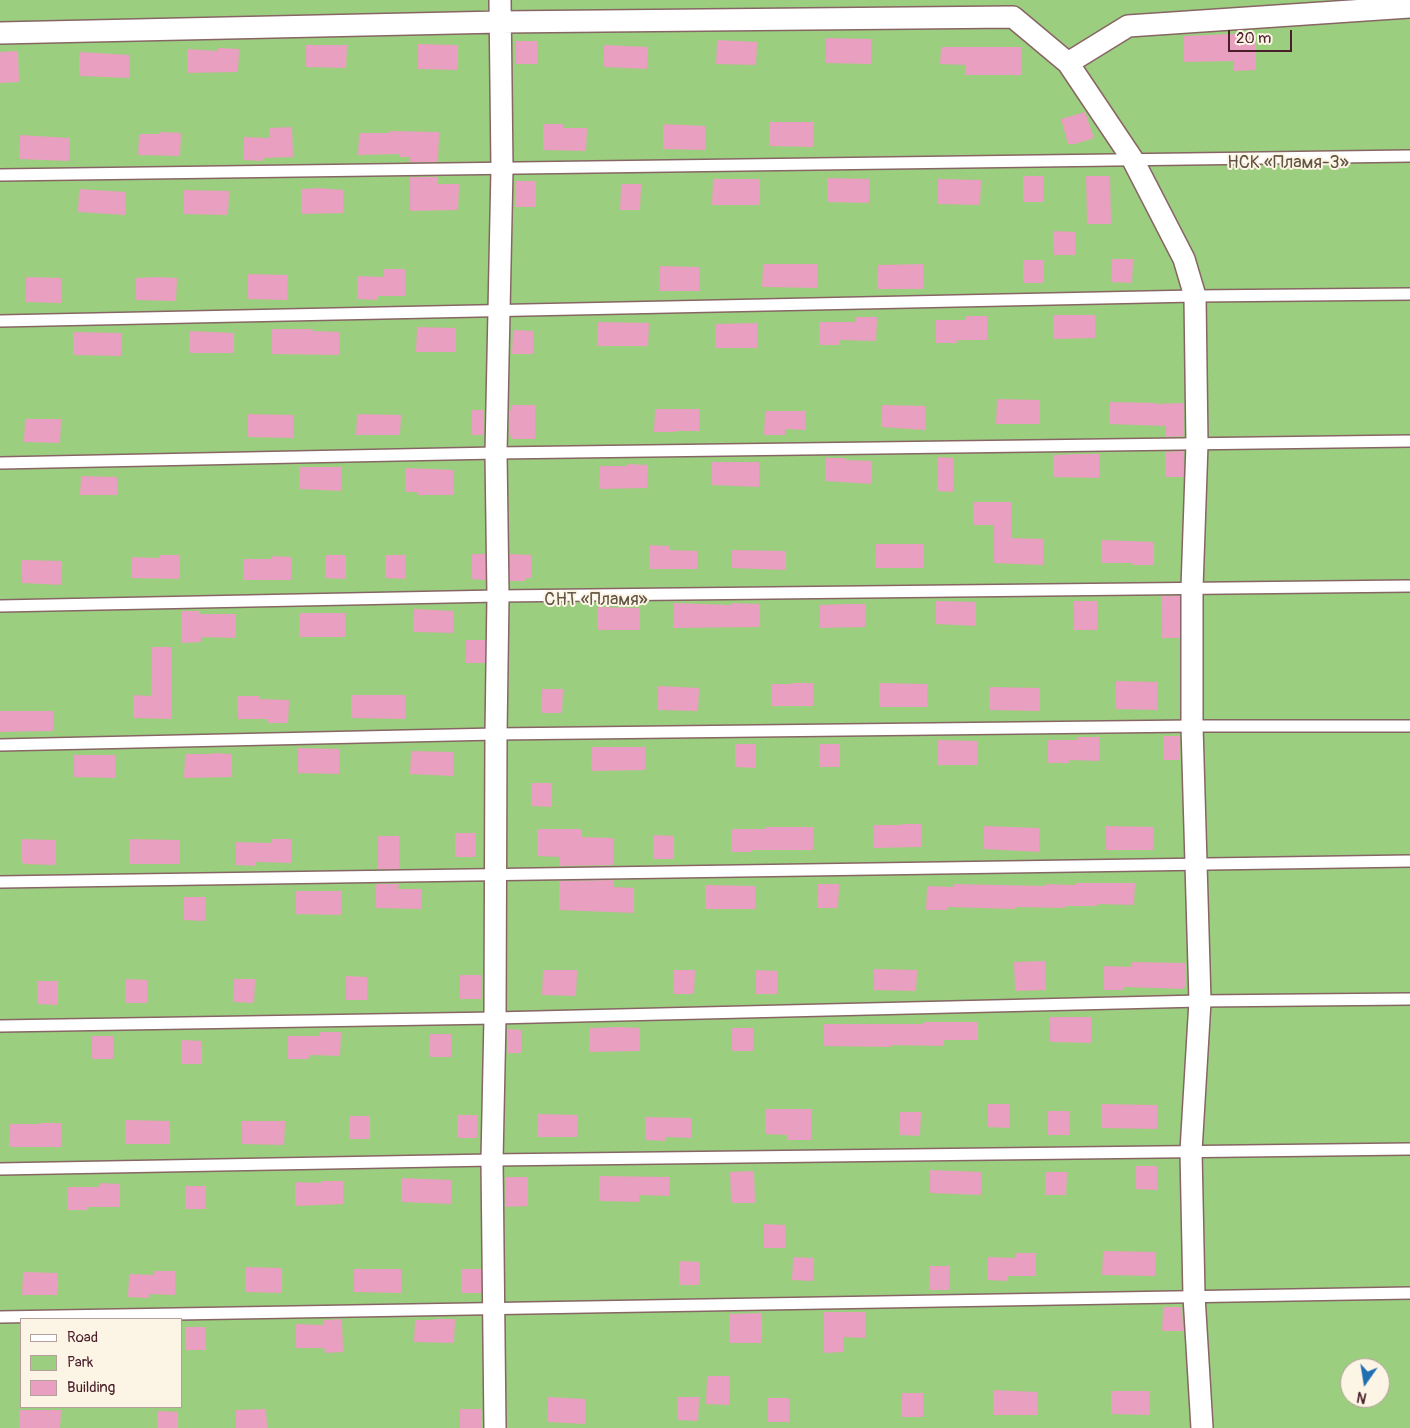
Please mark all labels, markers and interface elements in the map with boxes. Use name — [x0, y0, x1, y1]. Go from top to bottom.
scale bar — [1230, 20, 1294, 52]
text: 20 m — [1236, 29, 1271, 48]
park label: НСК «Пламя-3» — [1227, 152, 1349, 174]
park label: СНТ «Пламя» — [544, 589, 648, 611]
legend — [20, 1318, 182, 1408]
text: Road — [67, 1328, 98, 1347]
text: Park — [67, 1353, 93, 1372]
north arrow — [1340, 1358, 1390, 1408]
text: Building — [67, 1378, 115, 1397]
text: N — [1355, 1388, 1368, 1406]

